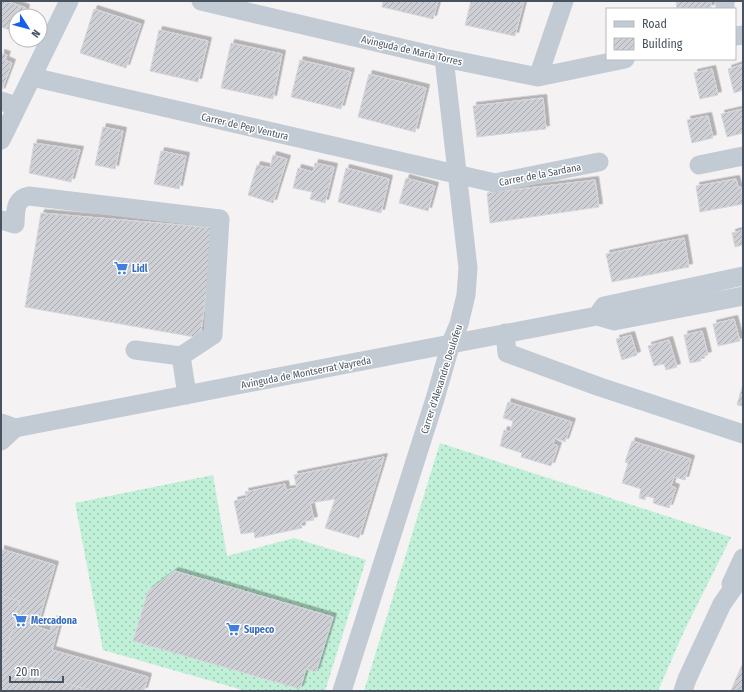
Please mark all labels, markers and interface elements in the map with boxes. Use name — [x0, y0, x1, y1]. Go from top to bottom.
north arrow — [8, 8, 48, 48]
legend — [606, 8, 736, 60]
text: Road — [642, 17, 667, 31]
text: N — [28, 27, 43, 40]
street label: Avinguda de Maria Torres — [360, 34, 463, 68]
text: Building — [642, 37, 683, 51]
street label: Carrer de Pep Ventura — [200, 111, 290, 143]
street label: Carrer de la Sardana — [498, 161, 582, 189]
supermarket icon: Lidl — [113, 260, 129, 276]
place label: Lidl — [132, 263, 148, 275]
street label: Carrer d'Alexandre Deulofeu — [419, 323, 465, 436]
street label: Avinguda de Montserrat Vayreda — [240, 354, 372, 391]
supermarket icon: Mercadona — [12, 612, 28, 628]
place label: Mercadona — [31, 615, 77, 627]
supermarket icon: Supeco — [225, 621, 241, 637]
place label: Supeco — [244, 624, 275, 636]
scale bar — [10, 658, 63, 684]
text: 20 m — [16, 665, 40, 679]

